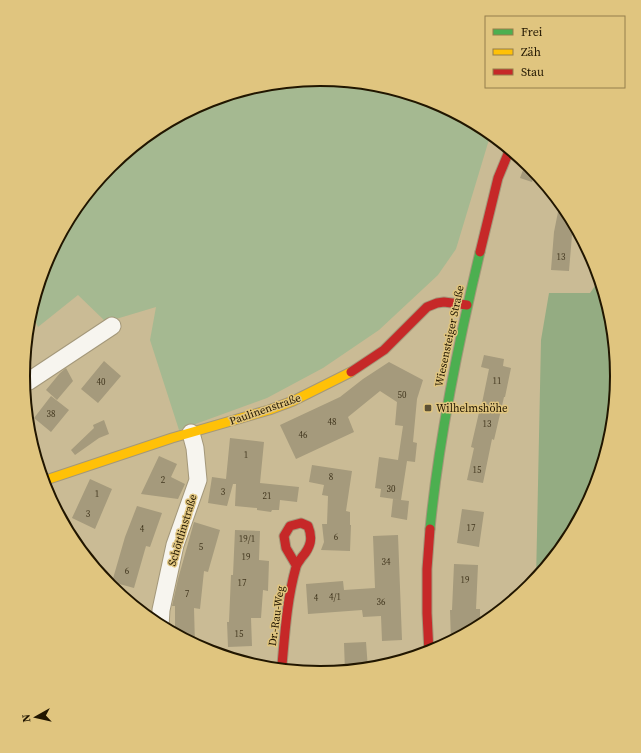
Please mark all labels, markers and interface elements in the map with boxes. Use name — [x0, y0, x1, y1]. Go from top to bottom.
legend — [485, 16, 625, 88]
text: Frei — [521, 24, 543, 40]
text: Zäh — [521, 44, 541, 60]
text: Stau — [521, 64, 544, 80]
house number: 13 — [556, 251, 566, 263]
street label: Wiesensteiger Straße — [431, 284, 468, 388]
house number: 11 — [492, 375, 502, 387]
house number: 40 — [96, 376, 106, 388]
house number: 50 — [397, 389, 407, 401]
street label: Paulinenstraße — [227, 390, 303, 429]
place label: Wilhelmshöhe — [436, 401, 508, 416]
marker: Wilhelmshöhe — [423, 403, 433, 413]
house number: 38 — [46, 408, 56, 420]
house number: 48 — [327, 416, 337, 428]
house number: 13 — [482, 418, 492, 430]
house number: 46 — [298, 429, 308, 441]
house number: 1 — [244, 449, 248, 461]
house number: 15 — [472, 464, 482, 476]
house number: 8 — [329, 471, 334, 483]
house number: 2 — [161, 474, 166, 486]
house number: 30 — [386, 483, 396, 495]
house number: 3 — [221, 486, 226, 498]
house number: 1 — [95, 488, 99, 500]
house number: 21 — [262, 490, 272, 502]
street label: Schöttlinstraße — [164, 492, 201, 568]
house number: 3 — [86, 508, 91, 520]
house number: 17 — [466, 522, 476, 534]
house number: 4 — [140, 523, 145, 535]
house number: 6 — [334, 531, 339, 543]
house number: 19/1 — [239, 533, 255, 545]
house number: 5 — [199, 541, 204, 553]
house number: 19 — [241, 551, 251, 563]
house number: 34 — [381, 556, 391, 568]
house number: 6 — [125, 565, 130, 577]
house number: 19 — [460, 574, 470, 586]
house number: 17 — [237, 577, 247, 589]
street label: Dr.-Rau-Weg — [265, 585, 288, 647]
house number: 7 — [185, 588, 190, 600]
house number: 4/1 — [329, 591, 341, 603]
house number: 4 — [314, 592, 319, 604]
house number: 36 — [376, 596, 386, 608]
house number: 15 — [234, 628, 244, 640]
north arrow — [16, 697, 56, 737]
text: N — [19, 713, 35, 723]

